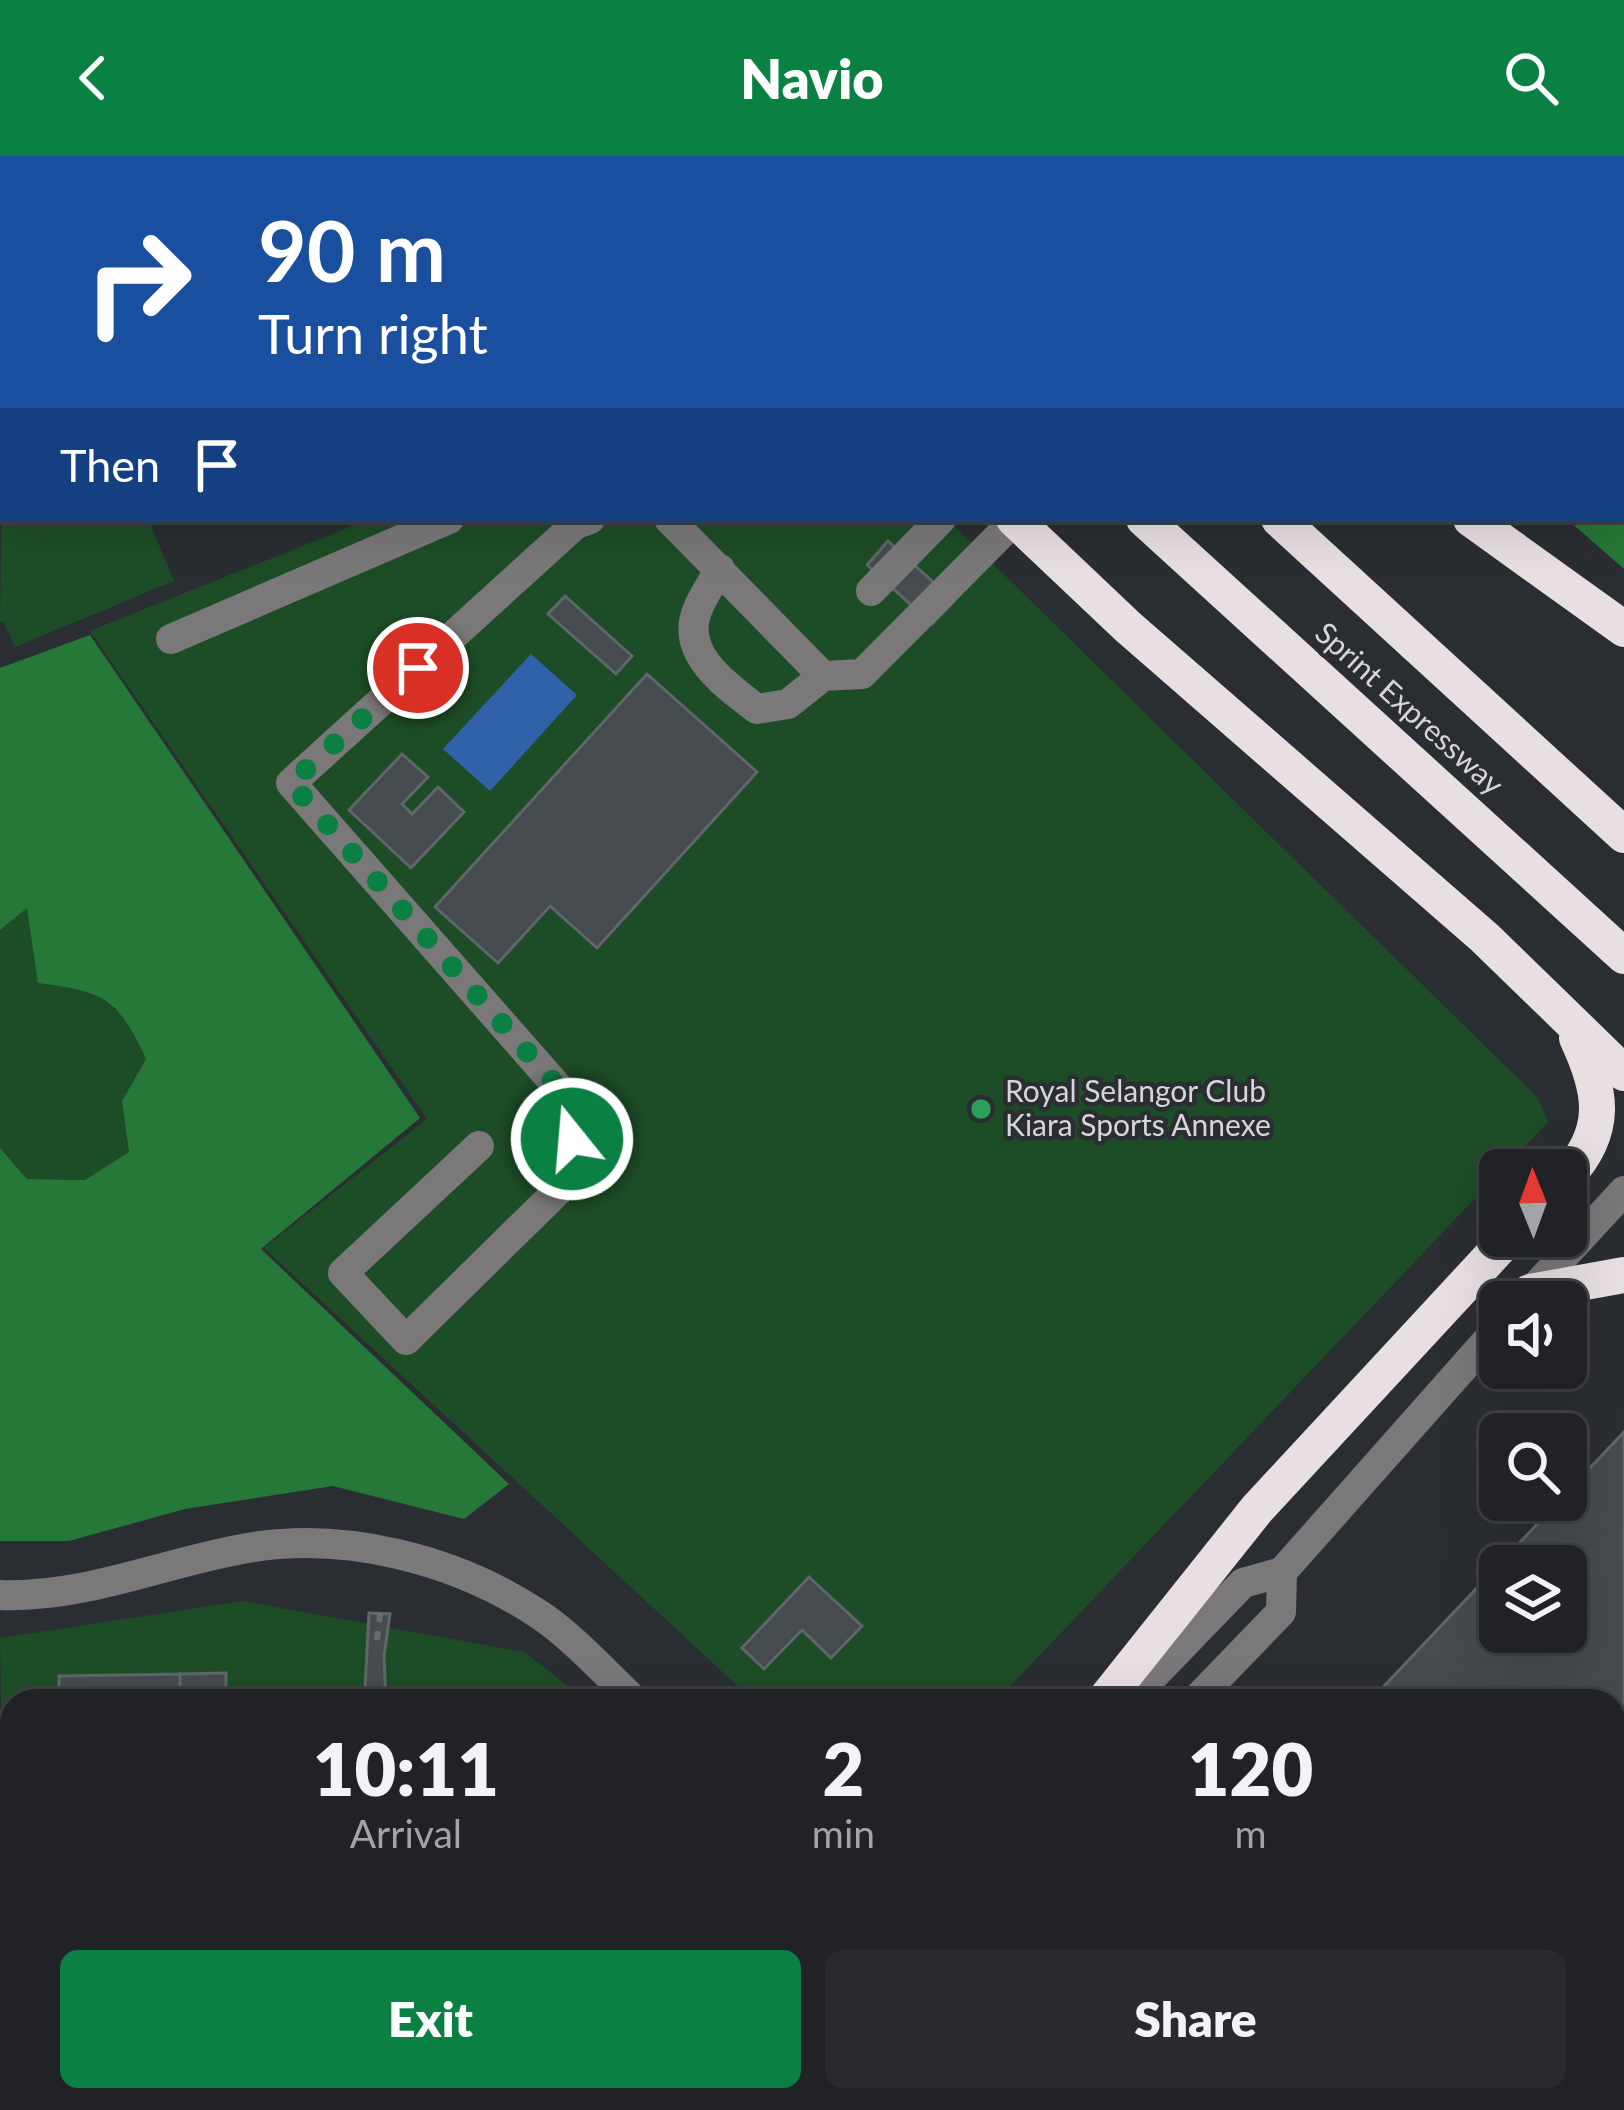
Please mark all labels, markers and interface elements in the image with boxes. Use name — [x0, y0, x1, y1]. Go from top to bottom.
icon: back — [60, 45, 126, 111]
icon: search — [1498, 45, 1564, 111]
text: Navio — [740, 46, 884, 111]
text: 90 m — [258, 199, 446, 300]
icon: right — [60, 204, 216, 360]
text: Turn right — [258, 301, 488, 366]
icon: arrive — [184, 432, 250, 498]
text: Then — [60, 438, 160, 492]
street label: Sprint Expressway — [1309, 614, 1512, 802]
pin — [367, 617, 469, 719]
icon: arrive — [385, 635, 451, 701]
place label: Royal Selangor Club Kiara Sports Annexe — [1005, 1072, 1271, 1142]
position arrow — [509, 1076, 635, 1202]
marker: Royal Selangor Club Kiara Sports Annexe — [968, 1096, 994, 1122]
north arrow — [1479, 1149, 1587, 1257]
map controls — [1479, 1149, 1587, 1653]
button: sound — [1479, 1281, 1587, 1389]
button: search — [1479, 1413, 1587, 1521]
button: layers — [1479, 1545, 1587, 1653]
text: 10:11 — [313, 1725, 499, 1811]
text: 2 — [823, 1725, 864, 1811]
text: 120 — [1188, 1725, 1313, 1811]
text: Arrival — [350, 1810, 462, 1856]
text: min — [812, 1810, 875, 1856]
text: m — [1234, 1810, 1267, 1856]
button: Exit — [60, 1950, 801, 2088]
button: Share — [825, 1950, 1566, 2088]

